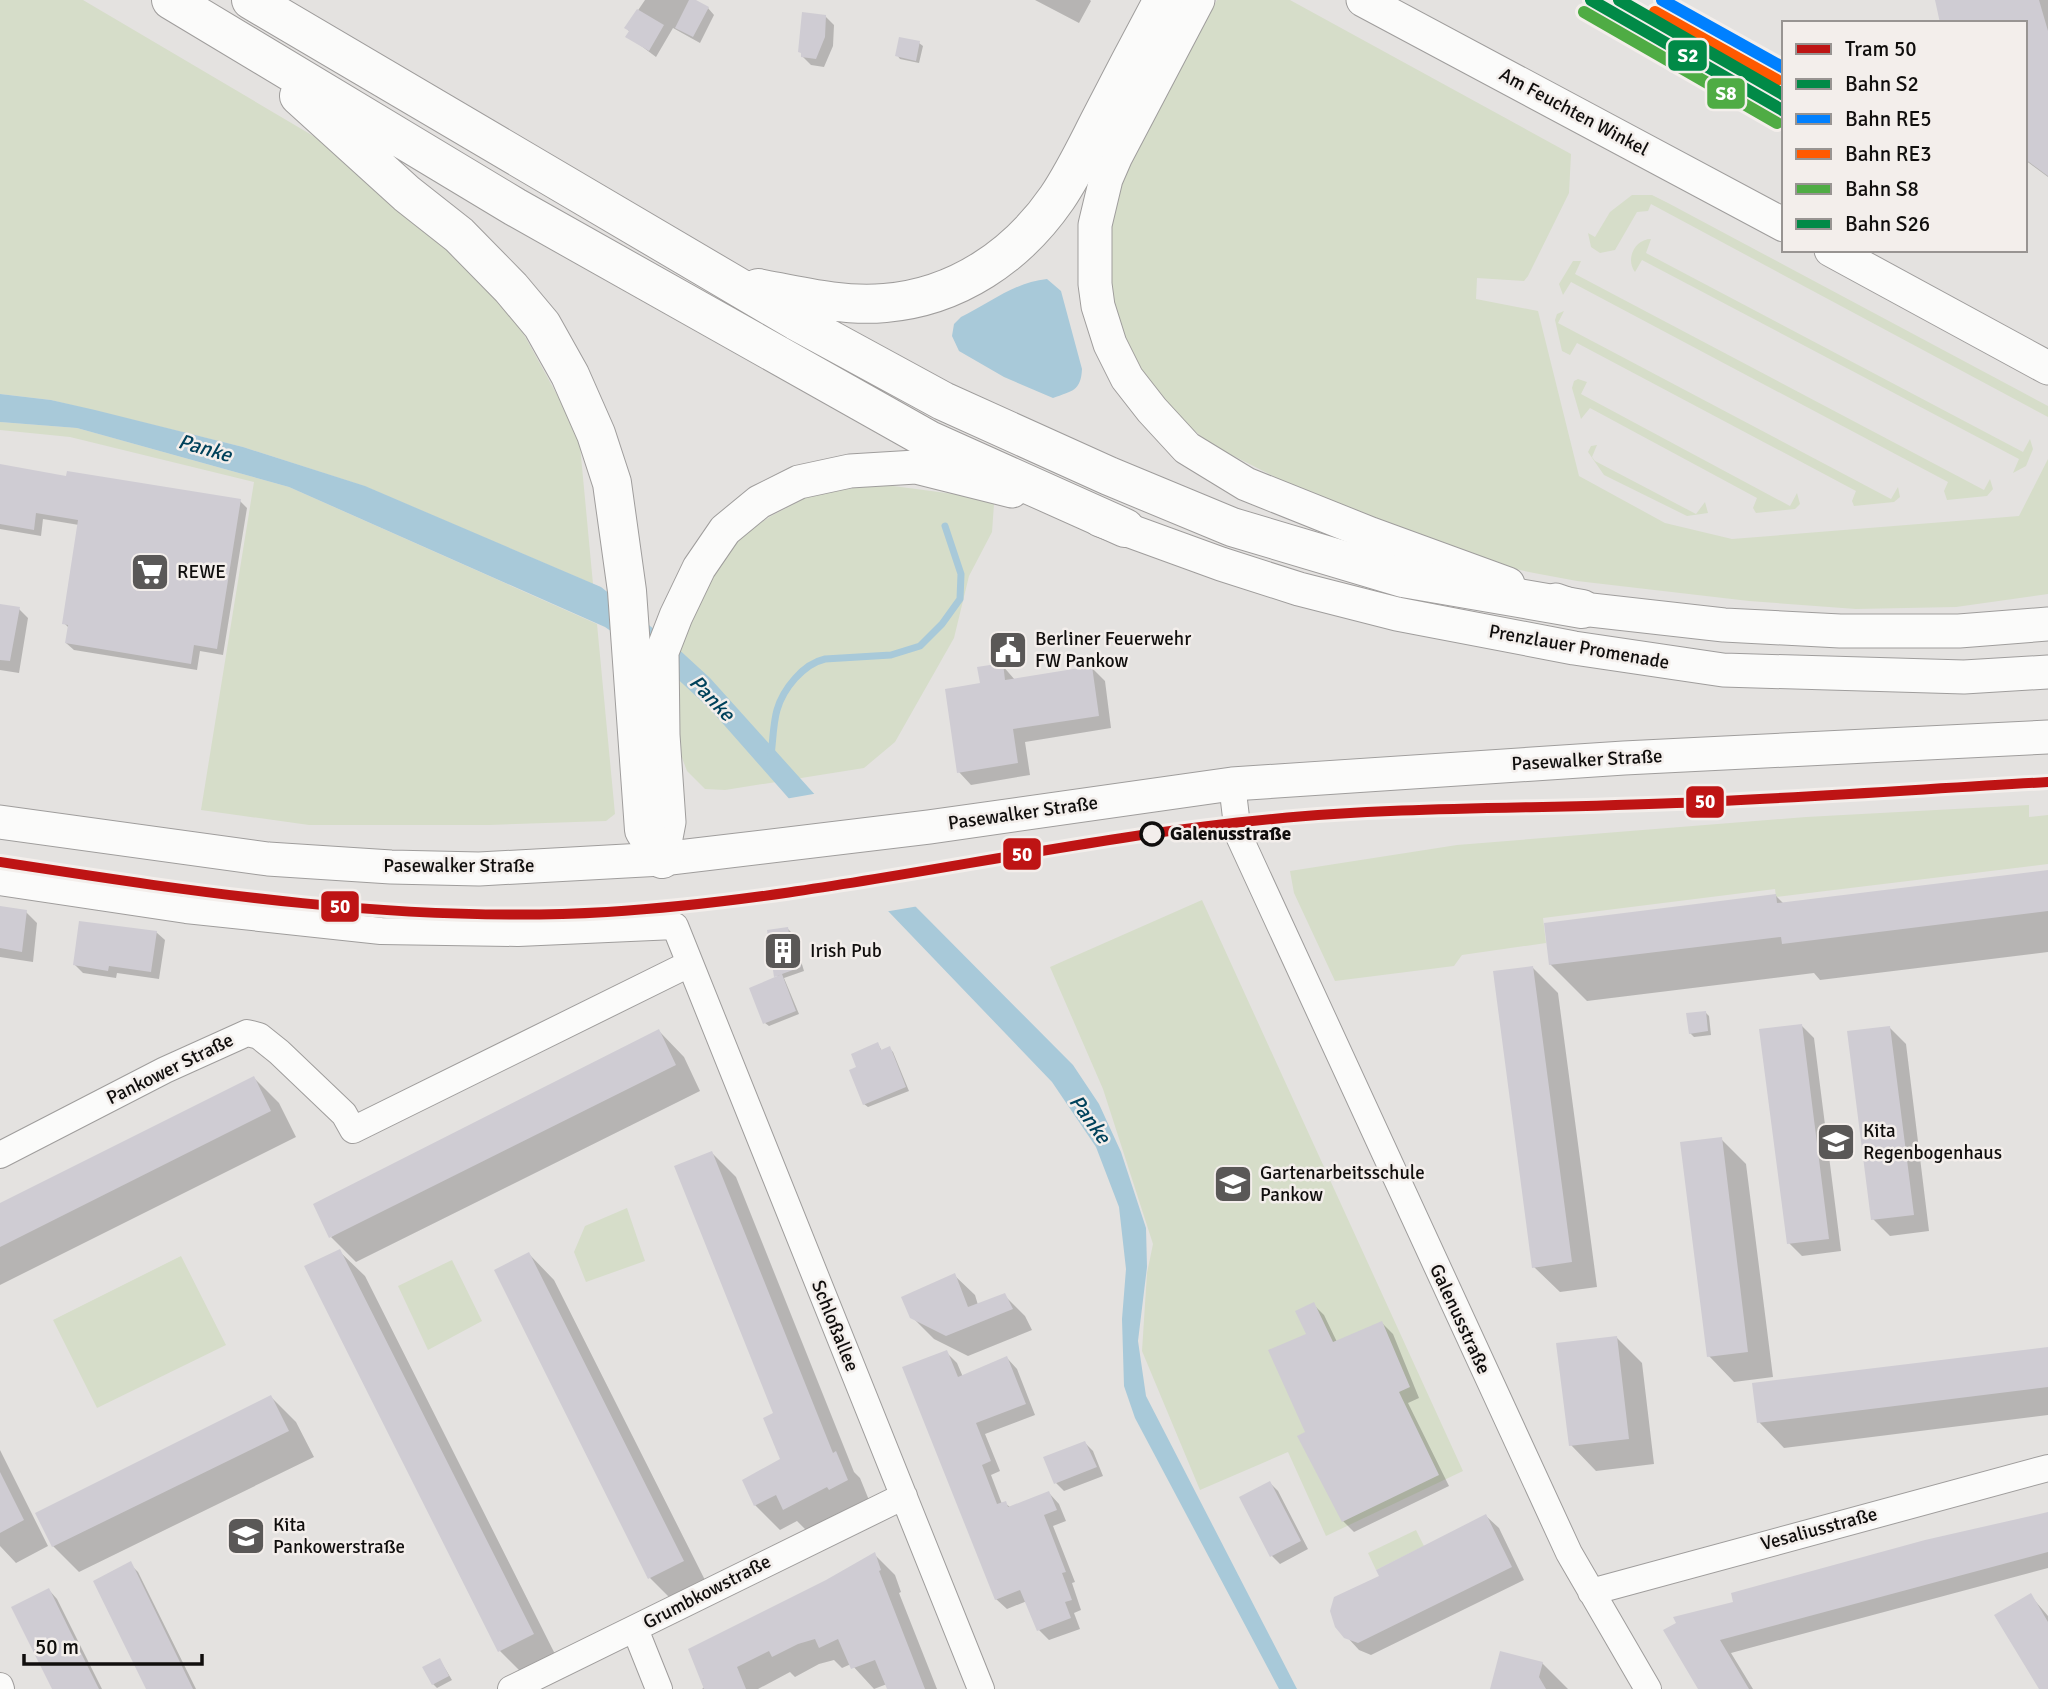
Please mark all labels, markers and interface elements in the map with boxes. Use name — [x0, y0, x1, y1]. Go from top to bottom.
legend — [1782, 21, 2027, 252]
text: Tram 50 — [1845, 36, 1917, 62]
line badge: S2 — [1667, 39, 1708, 72]
text: S2 — [1678, 44, 1698, 68]
street label: Am Feuchten Winkel — [1495, 62, 1653, 162]
text: Bahn S2 — [1845, 71, 1919, 97]
line badge: S8 — [1706, 77, 1746, 110]
text: S8 — [1716, 82, 1736, 106]
text: Bahn RE5 — [1845, 106, 1932, 132]
text: Bahn RE3 — [1845, 141, 1932, 167]
text: Bahn S8 — [1845, 176, 1919, 202]
text: Bahn S26 — [1845, 211, 1930, 237]
water label: Panke — [175, 428, 236, 468]
supermarket icon: REWE — [129, 551, 171, 593]
place label: REWE — [177, 560, 226, 584]
street label: Prenzlauer Promenade — [1487, 619, 1671, 675]
place label: Berliner Feuerwehr FW Pankow — [1035, 627, 1191, 673]
public building icon: Berliner Feuerwehr FW Pankow — [987, 629, 1029, 671]
water label: Panke — [684, 669, 741, 728]
street label: Pasewalker Straße — [1511, 744, 1663, 776]
line badge: 50 — [1685, 785, 1725, 819]
text: 50 — [1695, 790, 1715, 814]
street label: Pasewalker Straße — [946, 791, 1100, 835]
marker: Galenusstraße — [1140, 822, 1164, 846]
place label: Galenusstraße — [1170, 822, 1291, 846]
line badge: 50 — [1002, 837, 1042, 871]
text: 50 — [1012, 843, 1032, 867]
street label: Pasewalker Straße — [383, 854, 535, 878]
line badge: 50 — [320, 890, 360, 923]
text: 50 — [330, 895, 350, 919]
building icon: Irish Pub — [762, 930, 804, 972]
place label: Irish Pub — [810, 939, 882, 963]
street label: Pankower Straße — [103, 1028, 237, 1110]
water label: Panke — [1064, 1089, 1117, 1150]
place label: Kita Regenbogenhaus — [1863, 1119, 2002, 1165]
school or university icon: Kita Regenbogenhaus — [1815, 1121, 1857, 1163]
place label: Gartenarbeitsschule Pankow — [1260, 1161, 1425, 1207]
school or university icon: Gartenarbeitsschule Pankow — [1212, 1163, 1254, 1205]
street label: Galenusstraße — [1424, 1260, 1496, 1378]
street label: Schloßallee — [806, 1277, 864, 1375]
street label: Vesaliusstraße — [1758, 1502, 1880, 1556]
place label: Kita Pankowerstraße — [273, 1513, 405, 1559]
school or university icon: Kita Pankowerstraße — [225, 1515, 267, 1557]
street label: Grumbkowstraße — [639, 1549, 775, 1635]
scale bar — [24, 1622, 203, 1666]
text: 50 m — [35, 1634, 79, 1660]

